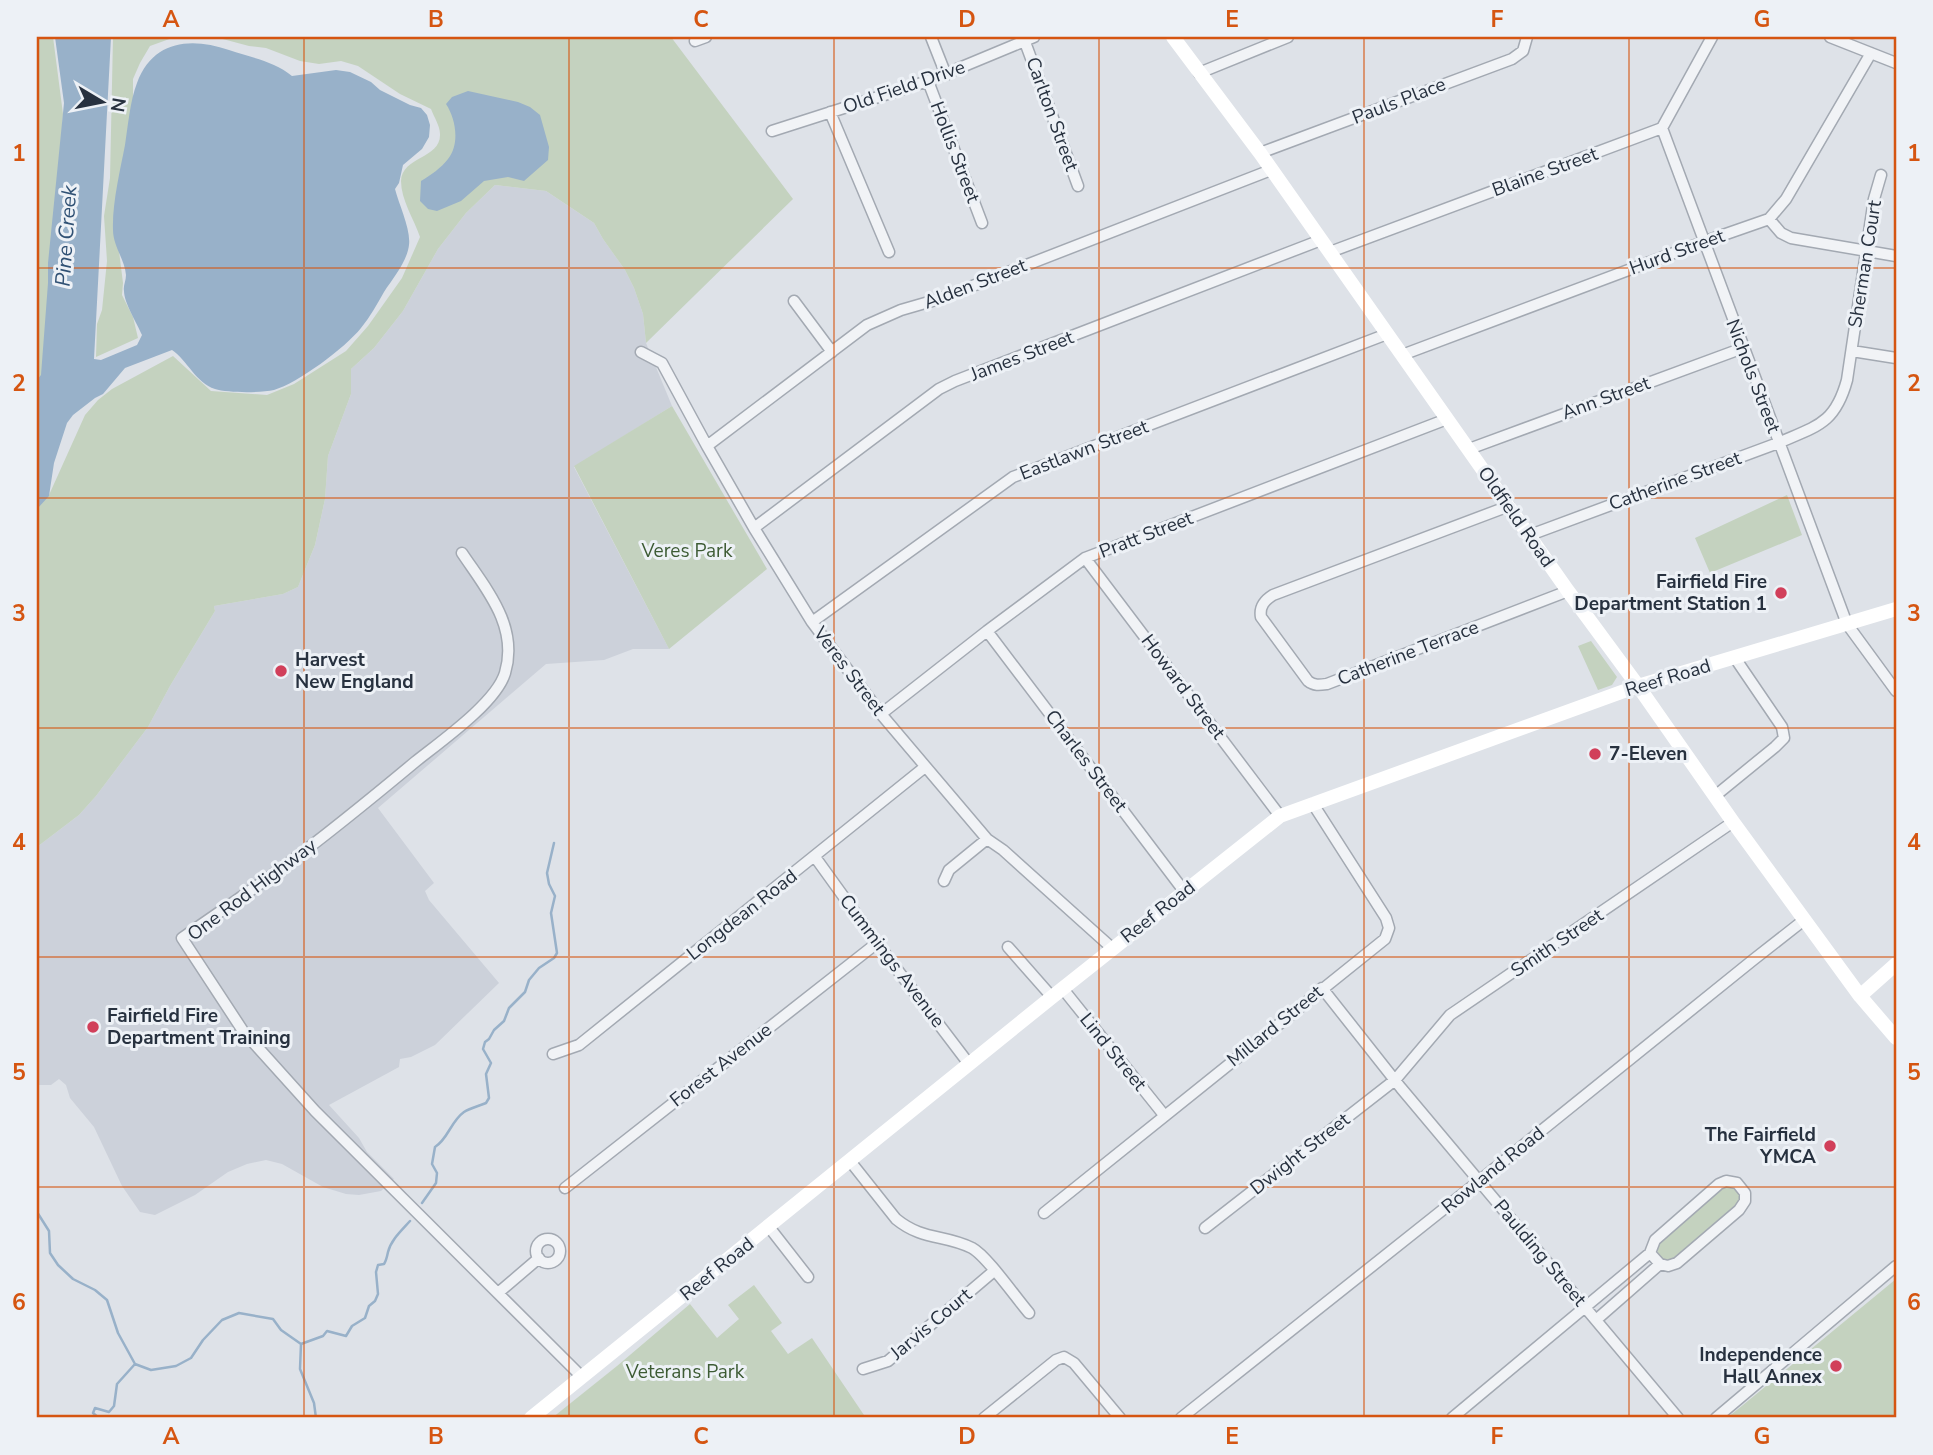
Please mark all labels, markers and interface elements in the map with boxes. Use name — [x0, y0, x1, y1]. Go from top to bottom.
text: A — [162, 4, 180, 35]
text: B — [428, 4, 444, 35]
text: C — [693, 4, 709, 35]
text: D — [958, 4, 976, 35]
text: E — [1225, 4, 1239, 35]
text: F — [1491, 4, 1504, 35]
text: G — [1754, 4, 1770, 35]
street label: Carlton Street — [1019, 53, 1085, 175]
street label: Old Field Drive — [839, 54, 969, 120]
north arrow — [66, 66, 136, 136]
street label: Pauls Place — [1348, 71, 1450, 131]
text: N — [104, 96, 132, 114]
street label: Hollis Street — [924, 98, 986, 207]
text: 1 — [12, 138, 26, 169]
text: 1 — [1907, 138, 1921, 169]
street label: Blaine Street — [1489, 141, 1602, 203]
water label: Pine Creek — [49, 184, 84, 287]
street label: Sherman Court — [1842, 198, 1888, 330]
street label: Hurd Street — [1626, 223, 1729, 281]
street label: Alden Street — [920, 252, 1030, 316]
street label: Nichols Street — [1719, 315, 1787, 437]
street label: James Street — [966, 324, 1078, 388]
text: 2 — [12, 368, 26, 399]
text: 2 — [1907, 368, 1921, 399]
street label: Ann Street — [1558, 370, 1654, 426]
street label: Eastlawn Street — [1016, 413, 1152, 486]
street label: Catherine Street — [1605, 445, 1745, 517]
street label: Oldfield Road — [1472, 461, 1560, 573]
street label: Pratt Street — [1095, 505, 1197, 565]
park label: Veres Park — [641, 538, 733, 564]
place label: Fairfield Fire Department Station 1 — [1574, 569, 1767, 617]
marker: Fairfield Fire Department Station 1 — [1773, 585, 1789, 601]
text: 3 — [12, 598, 26, 629]
text: 3 — [1907, 598, 1921, 629]
street label: Catherine Terrace — [1334, 614, 1482, 692]
street label: Veres Street — [807, 621, 891, 721]
street label: Howard Street — [1135, 629, 1231, 745]
place label: Harvest New England — [295, 647, 414, 695]
street label: Reef Road — [1622, 653, 1714, 703]
marker: Harvest New England — [273, 663, 289, 679]
street label: Charles Street — [1039, 704, 1133, 818]
place label: 7-Eleven — [1609, 741, 1687, 767]
marker: 7-Eleven — [1587, 746, 1603, 762]
text: 4 — [12, 827, 26, 858]
text: 4 — [1907, 827, 1921, 858]
street label: One Rod Highway — [182, 833, 322, 947]
street label: Longdean Road — [681, 864, 803, 966]
street label: Reef Road — [1115, 875, 1201, 949]
street label: Cummings Avenue — [833, 889, 951, 1033]
street label: Smith Street — [1506, 902, 1609, 984]
street label: Millard Street — [1222, 979, 1329, 1073]
place label: Fairfield Fire Department Training — [107, 1003, 291, 1051]
street label: Lind Street — [1074, 1008, 1153, 1097]
street label: Forest Avenue — [665, 1017, 777, 1113]
marker: Fairfield Fire Department Training — [85, 1019, 101, 1035]
text: 5 — [12, 1057, 26, 1088]
text: 5 — [1907, 1057, 1921, 1088]
street label: Dwight Street — [1245, 1107, 1355, 1201]
street label: Rowland Road — [1436, 1120, 1550, 1220]
place label: The Fairfield YMCA — [1705, 1122, 1817, 1170]
marker: The Fairfield YMCA — [1822, 1138, 1838, 1154]
street label: Paulding Street — [1488, 1194, 1593, 1312]
street label: Reef Road — [675, 1231, 759, 1307]
street label: Jarvis Court — [884, 1282, 978, 1366]
text: 6 — [12, 1287, 26, 1318]
text: 6 — [1907, 1287, 1921, 1318]
place label: Independence Hall Annex — [1699, 1342, 1823, 1390]
marker: Independence Hall Annex — [1828, 1358, 1844, 1374]
park label: Veterans Park — [625, 1359, 745, 1385]
text: A — [162, 1421, 180, 1452]
text: B — [428, 1421, 444, 1452]
text: C — [693, 1421, 709, 1452]
text: D — [958, 1421, 976, 1452]
text: E — [1225, 1421, 1239, 1452]
text: F — [1491, 1421, 1504, 1452]
text: G — [1754, 1421, 1770, 1452]

